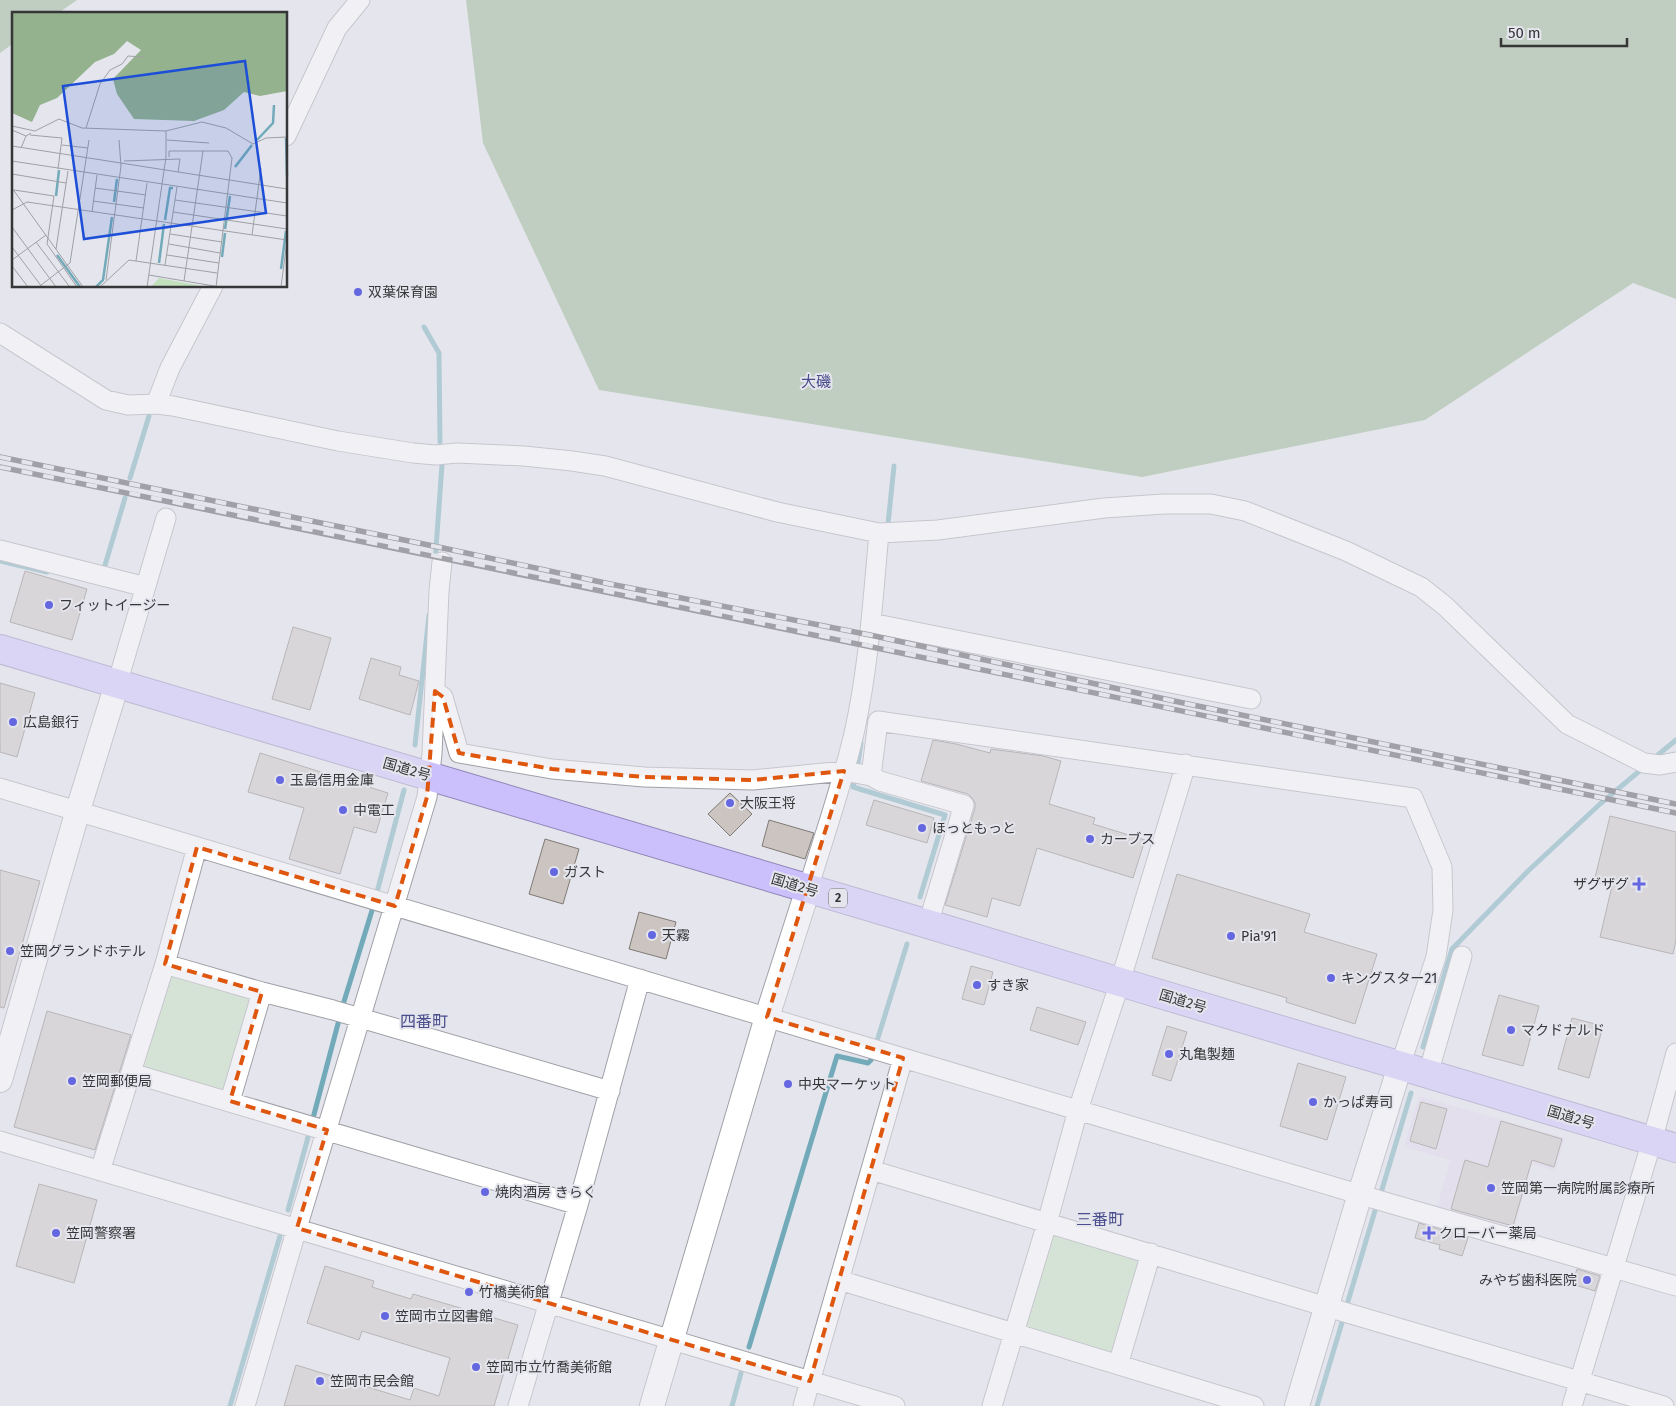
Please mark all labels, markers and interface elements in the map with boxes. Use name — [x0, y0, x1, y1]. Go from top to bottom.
inset map — [12, 12, 288, 288]
scale bar — [1501, 15, 1627, 47]
text: 50 m — [1508, 24, 1541, 42]
place label: 双葉保育園 — [368, 284, 438, 301]
marker: 双葉保育園 — [352, 286, 364, 298]
district label: 大磯 — [801, 373, 831, 391]
place label: フィットイージー — [59, 597, 170, 614]
marker: フィットイージー — [43, 599, 55, 611]
place label: 広島銀行 — [23, 714, 79, 731]
marker: 広島銀行 — [7, 716, 19, 728]
street label: 国道2号 — [381, 755, 433, 784]
place label: 玉島信用金庫 — [290, 772, 374, 789]
marker: 玉島信用金庫 — [274, 774, 286, 786]
place label: 大阪王将 — [740, 795, 796, 812]
marker: 大阪王将 — [724, 797, 736, 809]
place label: 中電工 — [353, 802, 395, 819]
marker: 中電工 — [337, 804, 349, 816]
place label: ほっともっと — [932, 820, 1016, 837]
marker: ほっともっと — [916, 822, 928, 834]
place label: カーブス — [1100, 831, 1155, 848]
marker: カーブス — [1084, 833, 1096, 845]
place label: ガスト — [564, 864, 606, 881]
marker: ガスト — [548, 866, 560, 878]
street label: 国道2号 — [769, 870, 821, 901]
place label: ザグザグ — [1573, 876, 1629, 893]
marker: ザグザグ — [1633, 878, 1645, 890]
road number: 2 — [829, 888, 847, 908]
place label: 天霧 — [662, 927, 690, 944]
place label: Pia'91 — [1241, 928, 1277, 945]
marker: 天霧 — [646, 929, 658, 941]
marker: Pia'91 — [1225, 930, 1237, 942]
place label: 笠岡グランドホテル — [20, 943, 146, 960]
marker: 笠岡グランドホテル — [4, 945, 16, 957]
place label: キングスター21 — [1341, 970, 1437, 987]
marker: キングスター21 — [1325, 972, 1337, 984]
place label: すき家 — [987, 977, 1029, 994]
marker: すき家 — [971, 979, 983, 991]
street label: 国道2号 — [1157, 986, 1209, 1017]
district label: 四番町 — [400, 1012, 448, 1031]
place label: マクドナルド — [1521, 1022, 1605, 1039]
marker: マクドナルド — [1505, 1024, 1517, 1036]
place label: 丸亀製麺 — [1179, 1046, 1235, 1063]
marker: 丸亀製麺 — [1163, 1048, 1175, 1060]
place label: 笠岡郵便局 — [82, 1073, 152, 1090]
marker: 笠岡郵便局 — [66, 1075, 78, 1087]
place label: 中央マーケット — [798, 1076, 896, 1093]
marker: 中央マーケット — [782, 1078, 794, 1090]
place label: かっぱ寿司 — [1323, 1094, 1393, 1111]
marker: かっぱ寿司 — [1307, 1096, 1319, 1108]
street label: 国道2号 — [1545, 1102, 1597, 1133]
place label: 笠岡第一病院附属診療所 — [1501, 1180, 1655, 1197]
marker: 笠岡第一病院附属診療所 — [1485, 1182, 1497, 1194]
place label: 焼肉酒房 きらく — [495, 1184, 597, 1201]
marker: 焼肉酒房 きらく — [479, 1186, 491, 1198]
district label: 三番町 — [1076, 1210, 1124, 1229]
place label: 笠岡警察署 — [66, 1225, 136, 1242]
place label: クローバー薬局 — [1439, 1225, 1537, 1242]
marker: 笠岡警察署 — [50, 1227, 62, 1239]
marker: クローバー薬局 — [1423, 1227, 1435, 1239]
place label: みやぢ歯科医院 — [1479, 1272, 1577, 1289]
marker: みやぢ歯科医院 — [1581, 1274, 1593, 1286]
place label: 竹橋美術館 — [479, 1284, 549, 1301]
marker: 竹橋美術館 — [463, 1286, 475, 1298]
place label: 笠岡市立図書館 — [395, 1308, 493, 1325]
marker: 笠岡市立図書館 — [379, 1310, 391, 1322]
place label: 笠岡市立竹喬美術館 — [486, 1359, 612, 1376]
marker: 笠岡市立竹喬美術館 — [470, 1361, 482, 1373]
place label: 笠岡市民会館 — [330, 1373, 414, 1390]
marker: 笠岡市民会館 — [314, 1375, 326, 1387]

